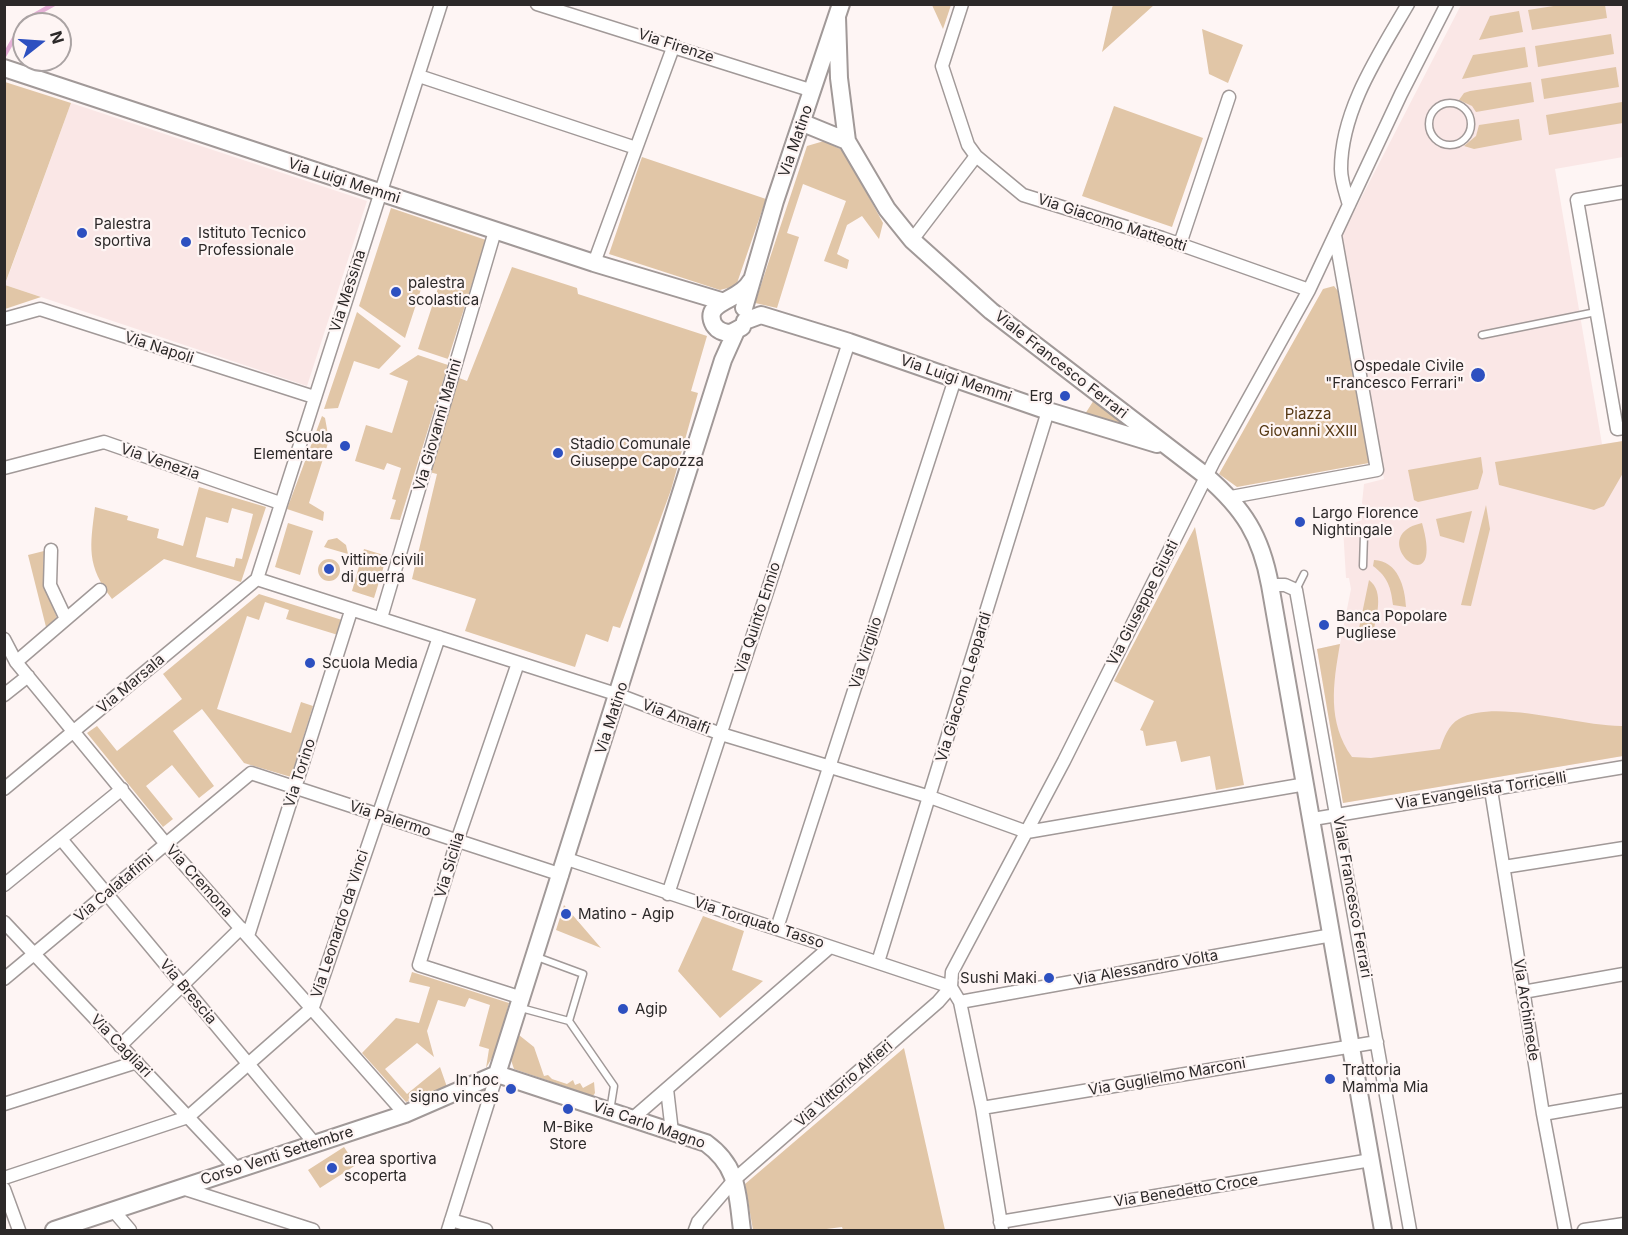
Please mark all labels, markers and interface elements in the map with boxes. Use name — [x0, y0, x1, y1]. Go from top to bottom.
north arrow — [12, 12, 72, 72]
street label: Via Firenze — [636, 25, 716, 67]
text: N — [46, 29, 69, 46]
street label: Via Matino — [775, 103, 817, 179]
street label: Via Luigi Memmi — [286, 154, 402, 208]
street label: Via Giacomo Matteotti — [1035, 190, 1189, 256]
place label: Palestra sportiva — [94, 215, 151, 250]
place label: Istituto Tecnico Professionale — [198, 224, 306, 259]
marker: Palestra sportiva — [75, 226, 89, 240]
marker: Istituto Tecnico Professionale — [179, 235, 193, 249]
street label: Via Messina — [326, 247, 370, 335]
place label: palestra scolastica — [408, 274, 479, 309]
marker: palestra scolastica — [389, 285, 403, 299]
street label: Viale Francesco Ferrari — [991, 307, 1131, 423]
street label: Via Napoli — [122, 328, 196, 368]
street label: Via Luigi Memmi — [898, 351, 1014, 407]
street label: Via Giovanni Marini — [411, 357, 465, 493]
place label: Ospedale Civile "Francesco Ferrari" — [1325, 357, 1464, 392]
marker: Ospedale Civile "Francesco Ferrari" — [1469, 366, 1487, 384]
place label: Erg — [1029, 387, 1053, 405]
marker: Erg — [1058, 389, 1072, 403]
park label: Piazza Giovanni XXIII — [1259, 405, 1357, 440]
place label: Scuola Elementare — [253, 428, 333, 463]
place label: Stadio Comunale Giuseppe Capozza — [570, 435, 704, 470]
marker: Scuola Elementare — [338, 439, 352, 453]
street label: Via Venezia — [118, 440, 202, 484]
marker: Stadio Comunale Giuseppe Capozza — [551, 446, 565, 460]
place label: Largo Florence Nightingale — [1312, 504, 1419, 539]
marker: Largo Florence Nightingale — [1293, 515, 1307, 529]
street label: Via Giuseppe Giusti — [1104, 537, 1182, 669]
place label: vittime civili di guerra — [341, 551, 424, 586]
street label: Via Quinto Ennio — [731, 560, 785, 676]
marker: vittime civili di guerra — [322, 562, 336, 576]
place label: Banca Popolare Pugliese — [1336, 607, 1447, 642]
street label: Via Giacomo Leopardi — [933, 610, 995, 764]
street label: Via Virgilio — [846, 615, 886, 691]
marker: Banca Popolare Pugliese — [1317, 618, 1331, 632]
street label: Via Marsala — [94, 651, 168, 717]
place label: Scuola Media — [322, 654, 418, 672]
marker: Scuola Media — [303, 656, 317, 670]
street label: Via Matino — [592, 680, 632, 756]
street label: Via Amalfi — [639, 696, 713, 738]
street label: Via Torino — [280, 736, 320, 810]
street label: Via Evangelista Torricelli — [1394, 769, 1568, 813]
street label: Via Palermo — [347, 797, 433, 841]
street label: Viale Francesco Ferrari — [1329, 815, 1375, 979]
street label: Via Sicilia — [431, 830, 469, 900]
street label: Via Cremona — [162, 841, 236, 921]
street label: Via Leonardo da Vinci — [308, 848, 372, 1000]
street label: Via Calatafimi — [71, 850, 157, 926]
street label: Via Torquato Tasso — [692, 893, 826, 953]
place label: Matino - Agip — [578, 905, 674, 923]
marker: Matino - Agip — [559, 907, 573, 921]
street label: Via Alessandro Volta — [1072, 946, 1220, 990]
street label: Via Brescia — [156, 956, 220, 1028]
street label: Via Archimede — [1509, 958, 1543, 1062]
place label: Sushi Maki — [960, 969, 1037, 987]
marker: Sushi Maki — [1042, 971, 1056, 985]
place label: Agip — [635, 1000, 667, 1018]
marker: Agip — [616, 1002, 630, 1016]
street label: Via Cagliari — [87, 1011, 155, 1081]
street label: Via Vittorio Alfieri — [792, 1037, 896, 1131]
street label: Via Guglielmo Marconi — [1087, 1054, 1247, 1100]
place label: Trattoria Mamma Mia — [1342, 1061, 1428, 1096]
place label: In hoc signo vinces — [410, 1071, 499, 1106]
marker: Trattoria Mamma Mia — [1323, 1072, 1337, 1086]
marker: In hoc signo vinces — [504, 1082, 518, 1096]
street label: Via Carlo Magno — [590, 1097, 708, 1153]
marker: M-Bike Store — [561, 1102, 575, 1116]
place label: M-Bike Store — [543, 1118, 593, 1153]
street label: Corso Venti Settembre — [198, 1123, 356, 1189]
place label: area sportiva scoperta — [344, 1150, 437, 1185]
marker: area sportiva scoperta — [325, 1161, 339, 1175]
street label: Via Benedetto Croce — [1113, 1171, 1259, 1211]

